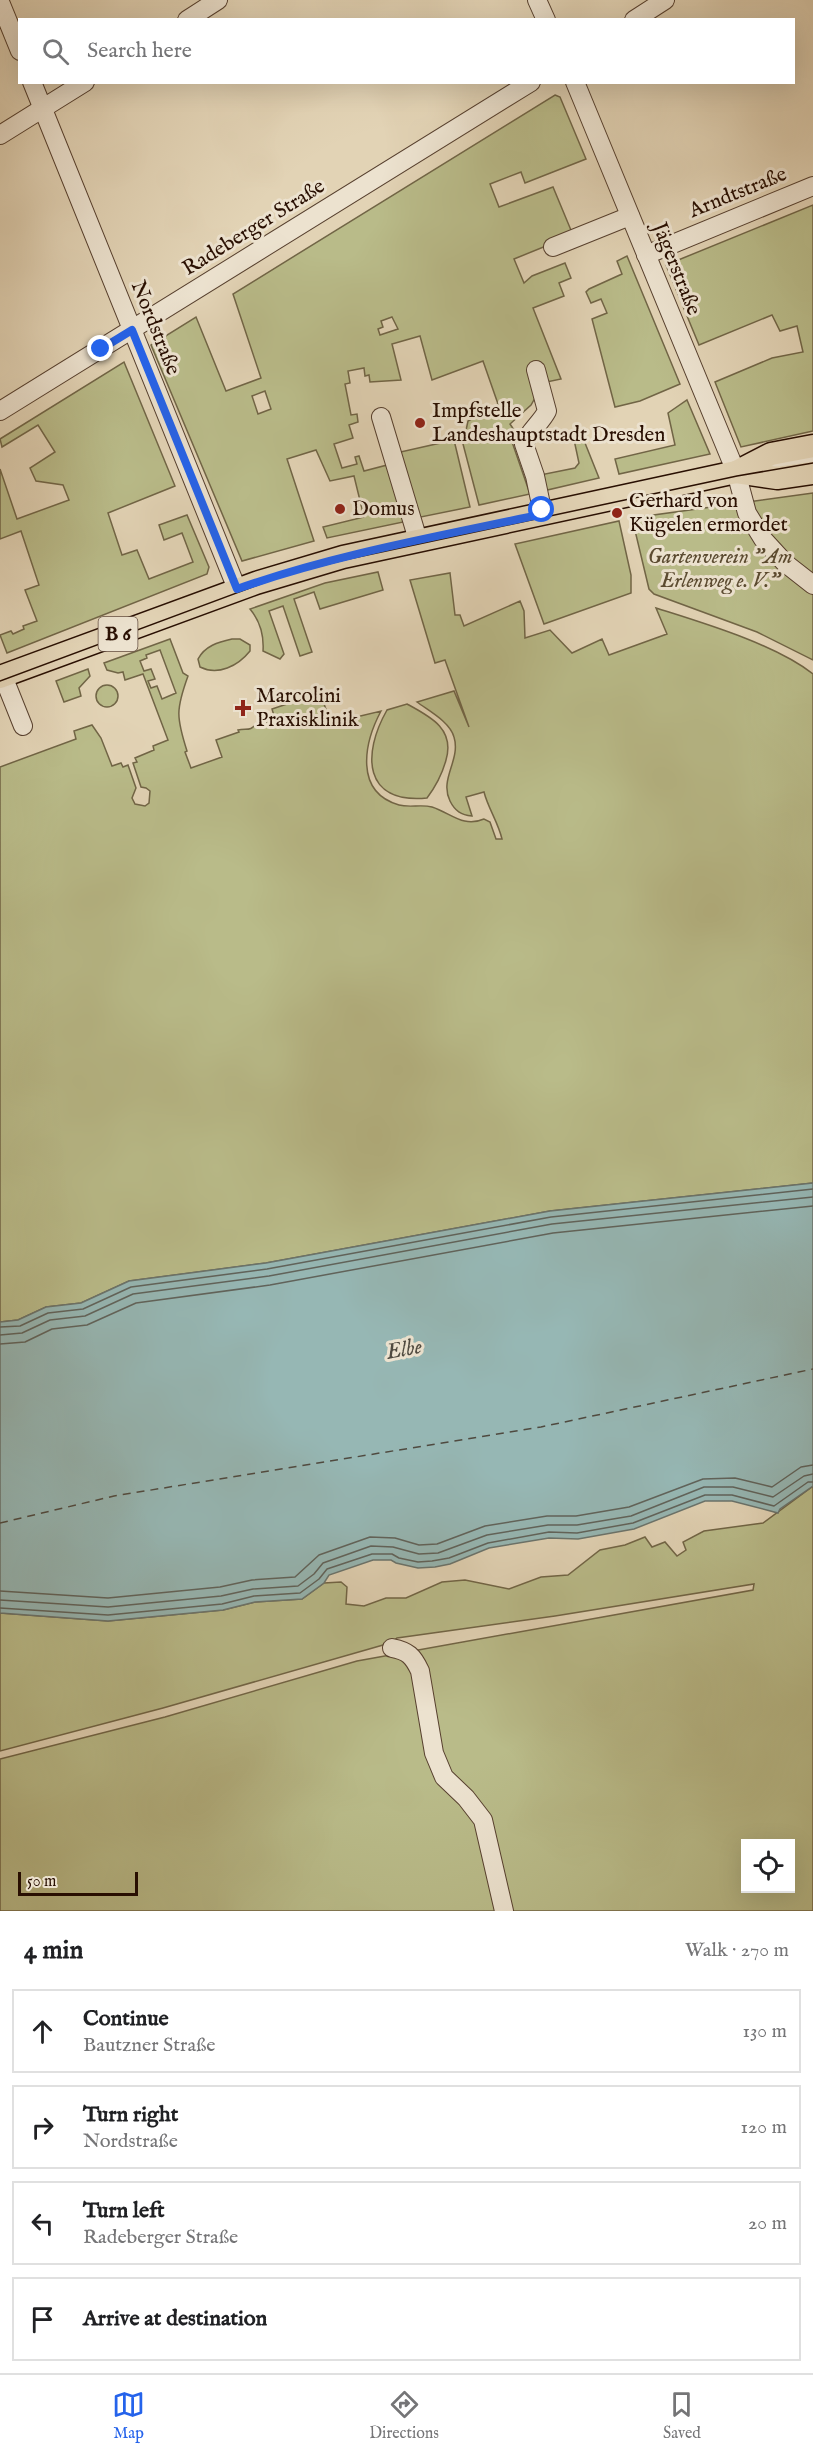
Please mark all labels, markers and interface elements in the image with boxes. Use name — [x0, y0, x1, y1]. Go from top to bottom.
search box — [18, 18, 795, 84]
icon: search — [39, 35, 72, 68]
text: Search here — [87, 37, 192, 65]
street label: Arndtstraße — [684, 161, 791, 225]
street label: Radeberger Straße — [178, 173, 331, 283]
street label: Jägerstraße — [644, 217, 707, 320]
street label: Nordstraße — [124, 277, 186, 380]
route end — [87, 335, 113, 361]
place label: Impfstelle Landeshauptstadt Dresden — [432, 398, 665, 449]
marker: Impfstelle Landeshauptstadt Dresden — [413, 416, 427, 430]
place label: Gerhard von Kügelen ermordet — [629, 488, 788, 539]
place label: Domus — [352, 496, 415, 523]
route start — [528, 496, 554, 522]
marker: Domus — [333, 502, 347, 516]
marker: Gerhard von Kügelen ermordet — [610, 506, 624, 520]
park label: Gartenverein "Am Erlenweg e. V." — [648, 544, 792, 595]
road number: B 6 — [98, 617, 138, 651]
place label: Marcolini Praxisklinik — [256, 683, 360, 734]
marker: Marcolini Praxisklinik — [234, 699, 252, 717]
water label: Elbe — [383, 1333, 425, 1367]
map controls — [741, 1839, 795, 1893]
button: locate — [741, 1839, 795, 1893]
scale bar — [18, 1869, 138, 1896]
text: 50 m — [27, 1872, 56, 1892]
text: 4 min — [24, 1934, 83, 1967]
text: Walk · 270 m — [685, 1938, 789, 1963]
text: Continue — [83, 2005, 169, 2033]
icon: ahead — [26, 2015, 59, 2048]
text: 130 m — [742, 2019, 787, 2044]
text: Bautzner Straße — [83, 2033, 216, 2058]
text: Turn right — [83, 2101, 178, 2129]
icon: right — [26, 2111, 59, 2144]
text: 120 m — [741, 2115, 787, 2140]
text: Nordstraße — [83, 2129, 178, 2154]
text: Turn left — [83, 2197, 165, 2225]
icon: left — [26, 2207, 59, 2240]
text: 20 m — [748, 2211, 787, 2236]
text: Radeberger Straße — [83, 2225, 238, 2250]
icon: arrive — [26, 2303, 59, 2336]
text: Arrive at destination — [83, 2305, 267, 2333]
tab: Map — [112, 2388, 145, 2444]
tab: Directions — [369, 2388, 439, 2444]
tab: Saved — [663, 2388, 701, 2444]

